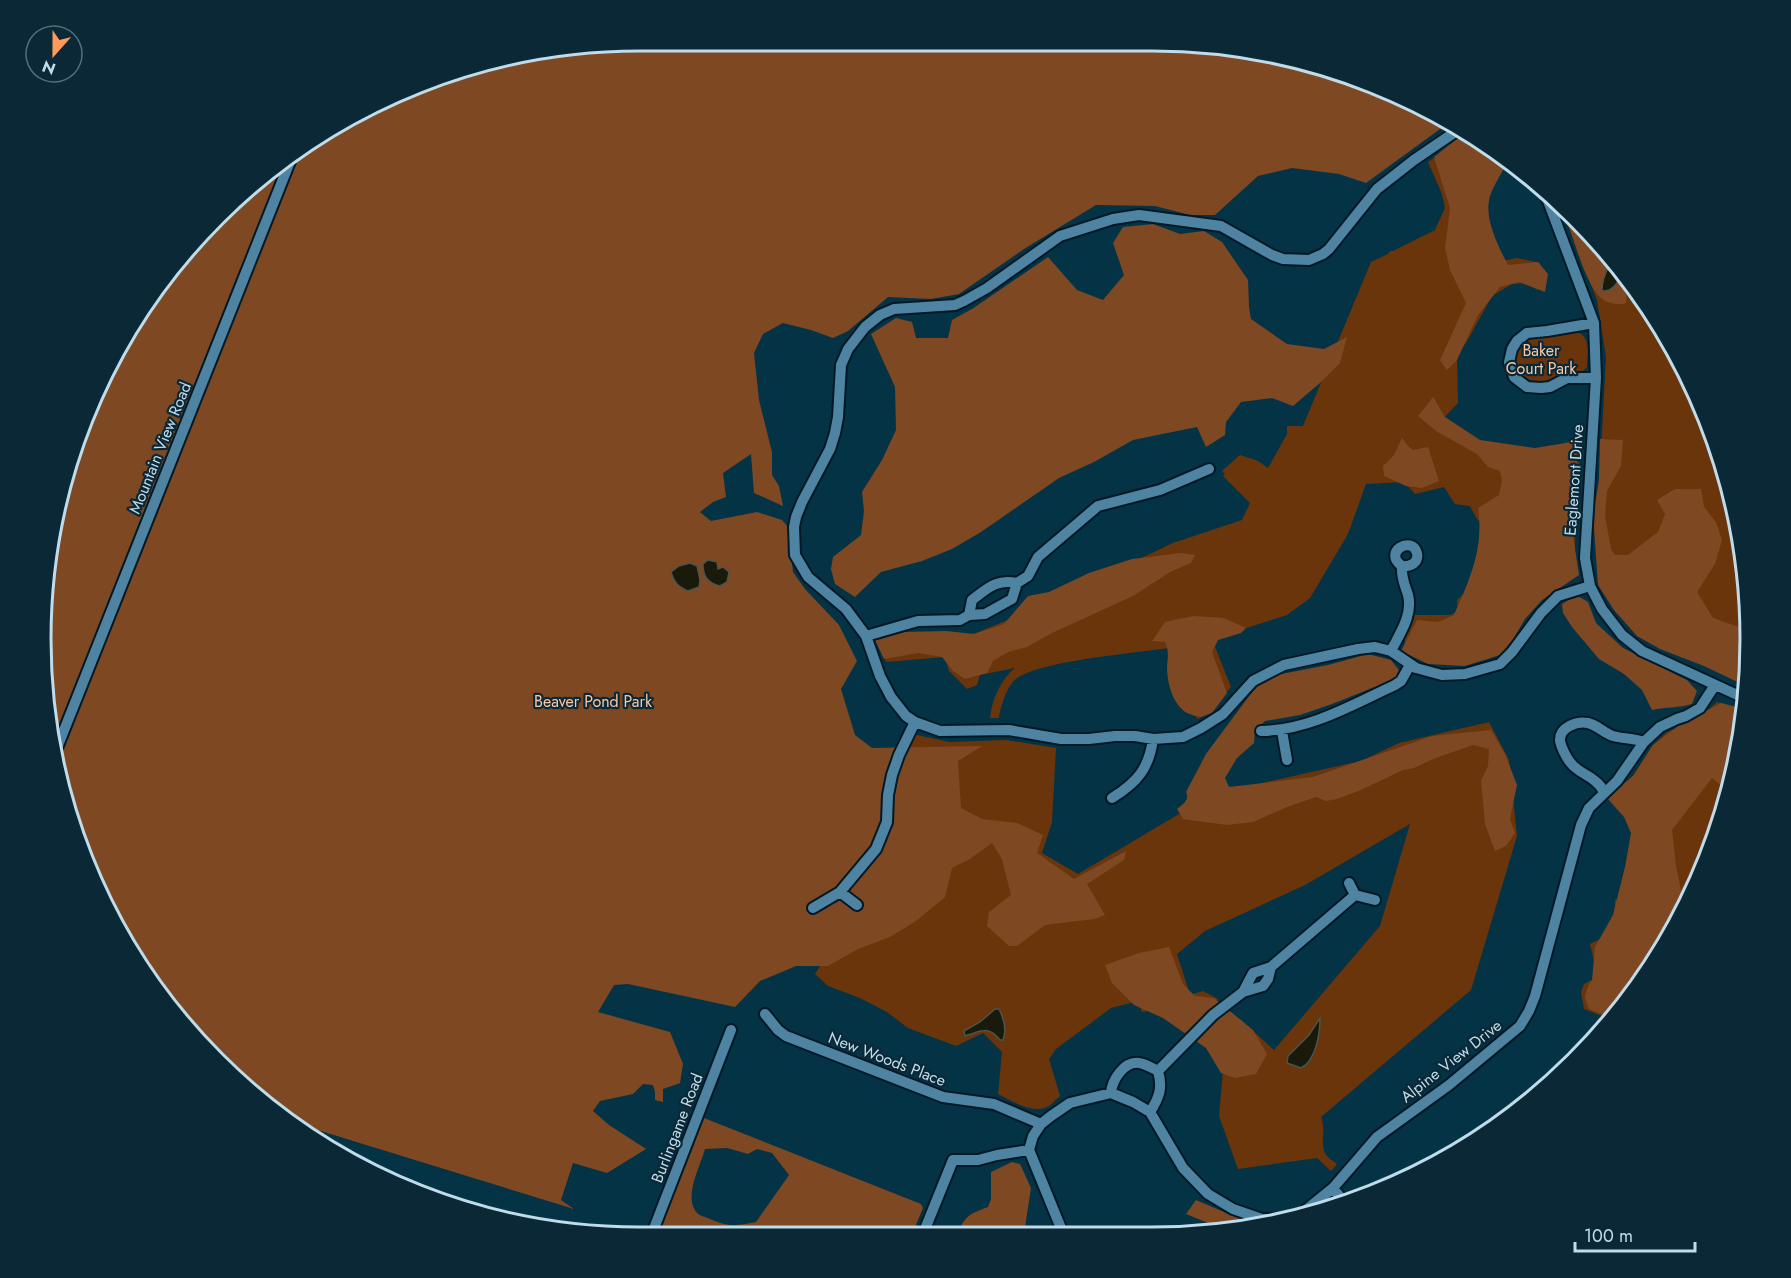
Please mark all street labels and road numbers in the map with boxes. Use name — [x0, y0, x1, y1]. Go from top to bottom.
street label: Mountain View Road — [123, 379, 197, 517]
street label: Eaglemont Drive — [1559, 424, 1589, 536]
street label: Alpine View Drive — [1395, 1014, 1507, 1108]
street label: New Woods Place — [825, 1026, 949, 1092]
street label: Burlingame Road — [645, 1070, 709, 1186]

